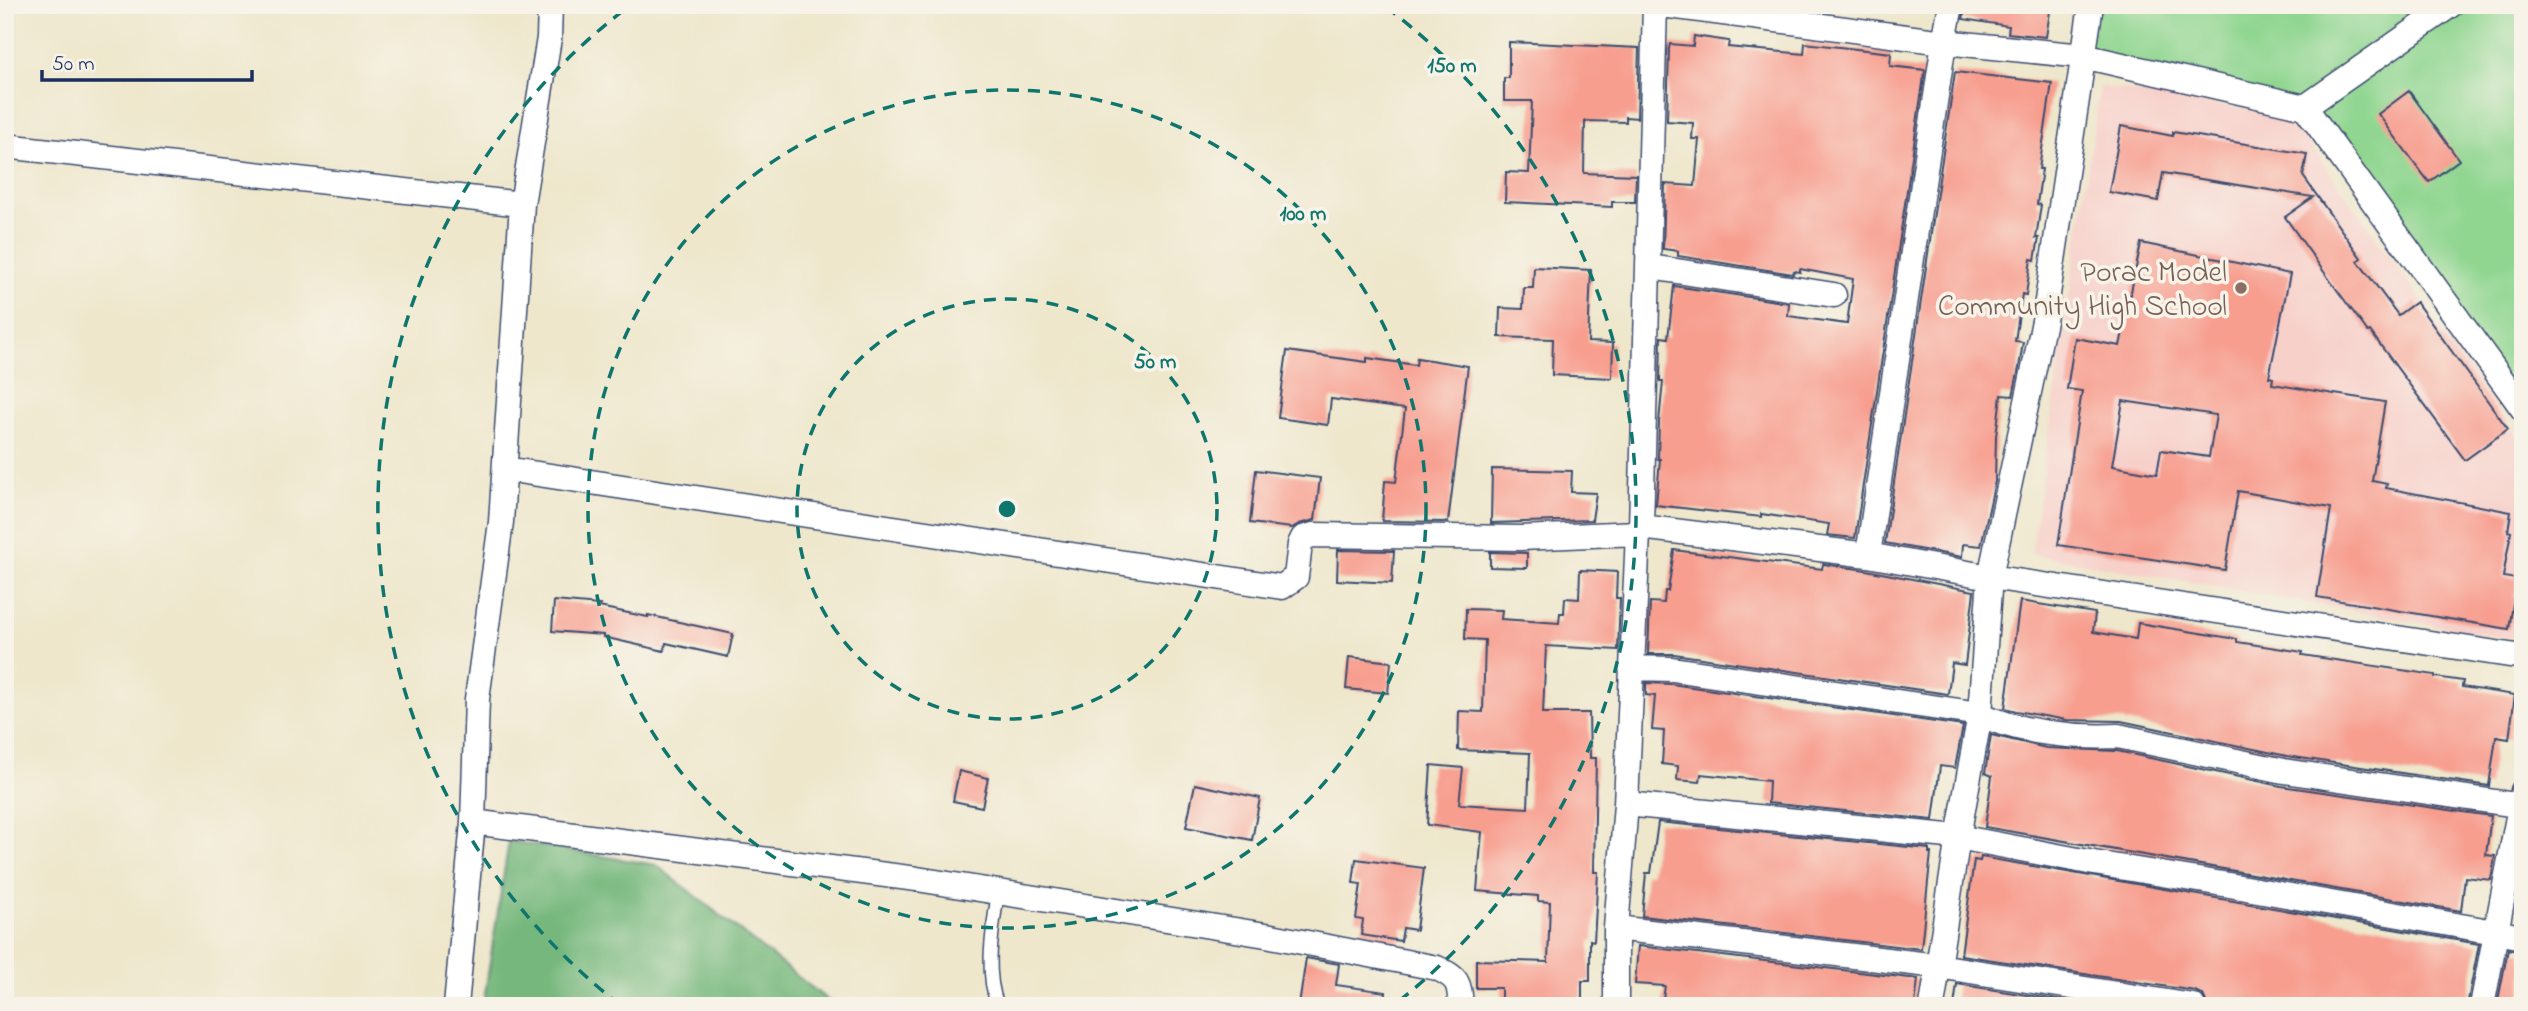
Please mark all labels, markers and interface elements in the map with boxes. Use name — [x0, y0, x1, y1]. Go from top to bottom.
scale bar — [42, 38, 252, 82]
text: 50 m — [52, 50, 95, 80]
text: 150 m — [1427, 52, 1477, 82]
text: 100 m — [1280, 200, 1326, 230]
place label: Porac Model Community High School — [1938, 252, 2227, 330]
marker: Porac Model Community High School — [2233, 280, 2249, 296]
text: 50 m — [1134, 348, 1176, 378]
centre of rings — [995, 497, 1019, 521]

